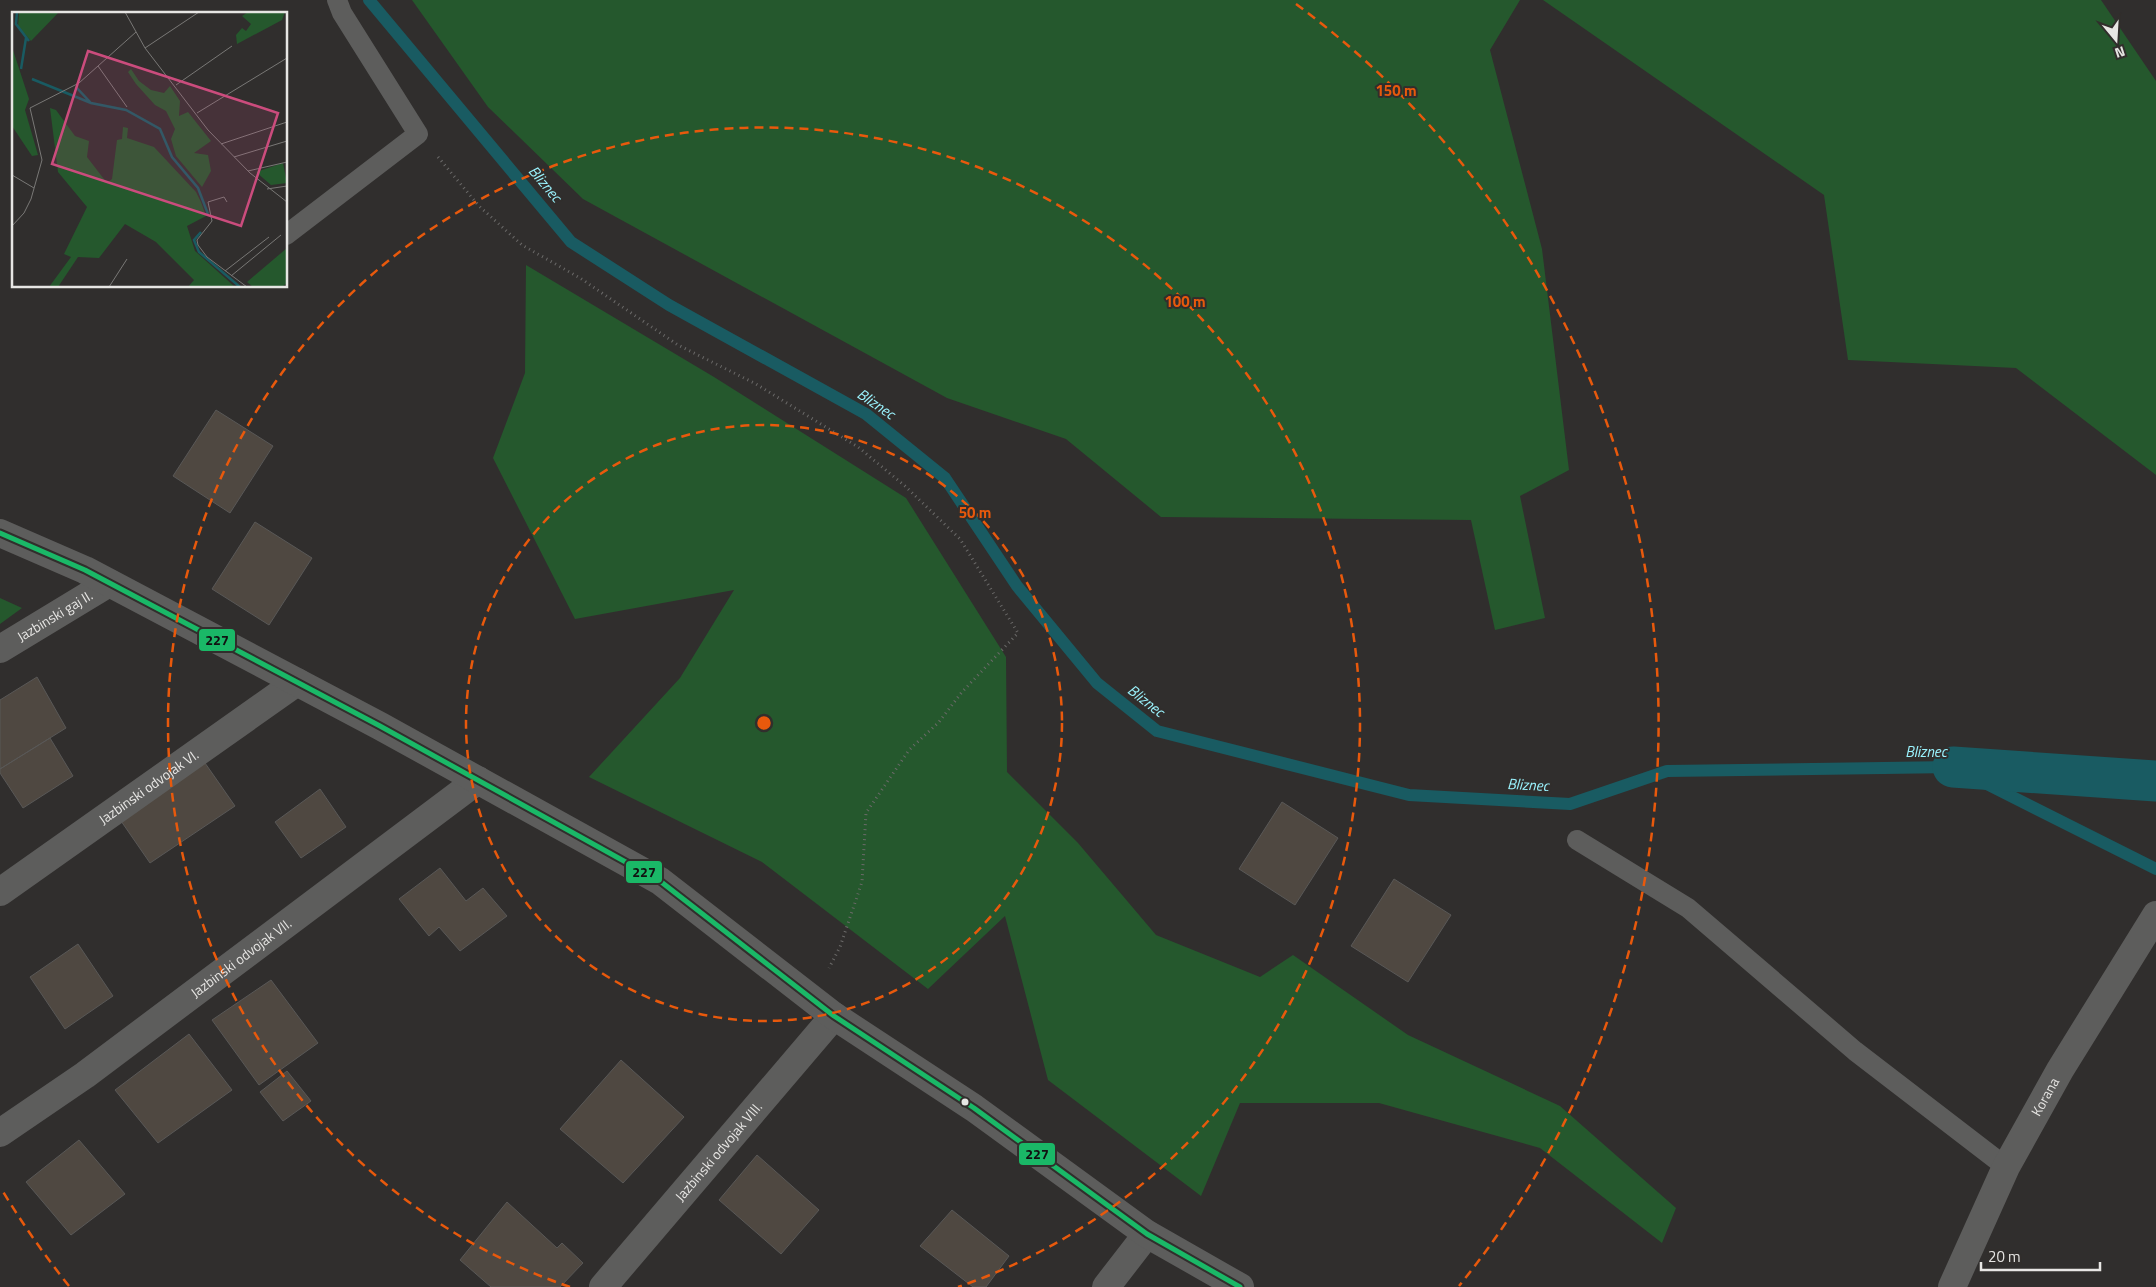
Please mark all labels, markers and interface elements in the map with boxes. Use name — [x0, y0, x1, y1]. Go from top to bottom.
inset map — [12, 12, 288, 288]
north arrow — [2091, 15, 2141, 65]
text: N — [2112, 41, 2128, 64]
text: 150 m — [1375, 79, 1417, 102]
water label: Bliznec — [523, 160, 569, 209]
text: 100 m — [1164, 290, 1206, 313]
water label: Bliznec — [853, 382, 902, 426]
text: 50 m — [959, 501, 991, 524]
street label: Jazbinski gaj II. — [13, 584, 96, 646]
line badge: 227 — [198, 628, 236, 652]
text: 227 — [205, 629, 229, 650]
water label: Bliznec — [1123, 679, 1171, 724]
centre of rings — [755, 714, 773, 732]
water label: Bliznec — [1905, 740, 1949, 763]
street label: Jazbinski odvojak VI. — [94, 744, 203, 829]
water label: Bliznec — [1507, 772, 1551, 797]
line badge: 227 — [625, 860, 663, 884]
text: 227 — [632, 861, 656, 882]
street label: Jazbinski odvojak VII. — [186, 913, 296, 1002]
street label: Korana — [2025, 1073, 2064, 1120]
street label: Jazbinski odvojak VIII. — [670, 1097, 767, 1206]
unlabelled marker — [960, 1097, 970, 1107]
line badge: 227 — [1018, 1142, 1056, 1166]
text: 227 — [1025, 1143, 1049, 1164]
scale bar — [1981, 1240, 2100, 1272]
text: 20 m — [1988, 1245, 2021, 1268]

